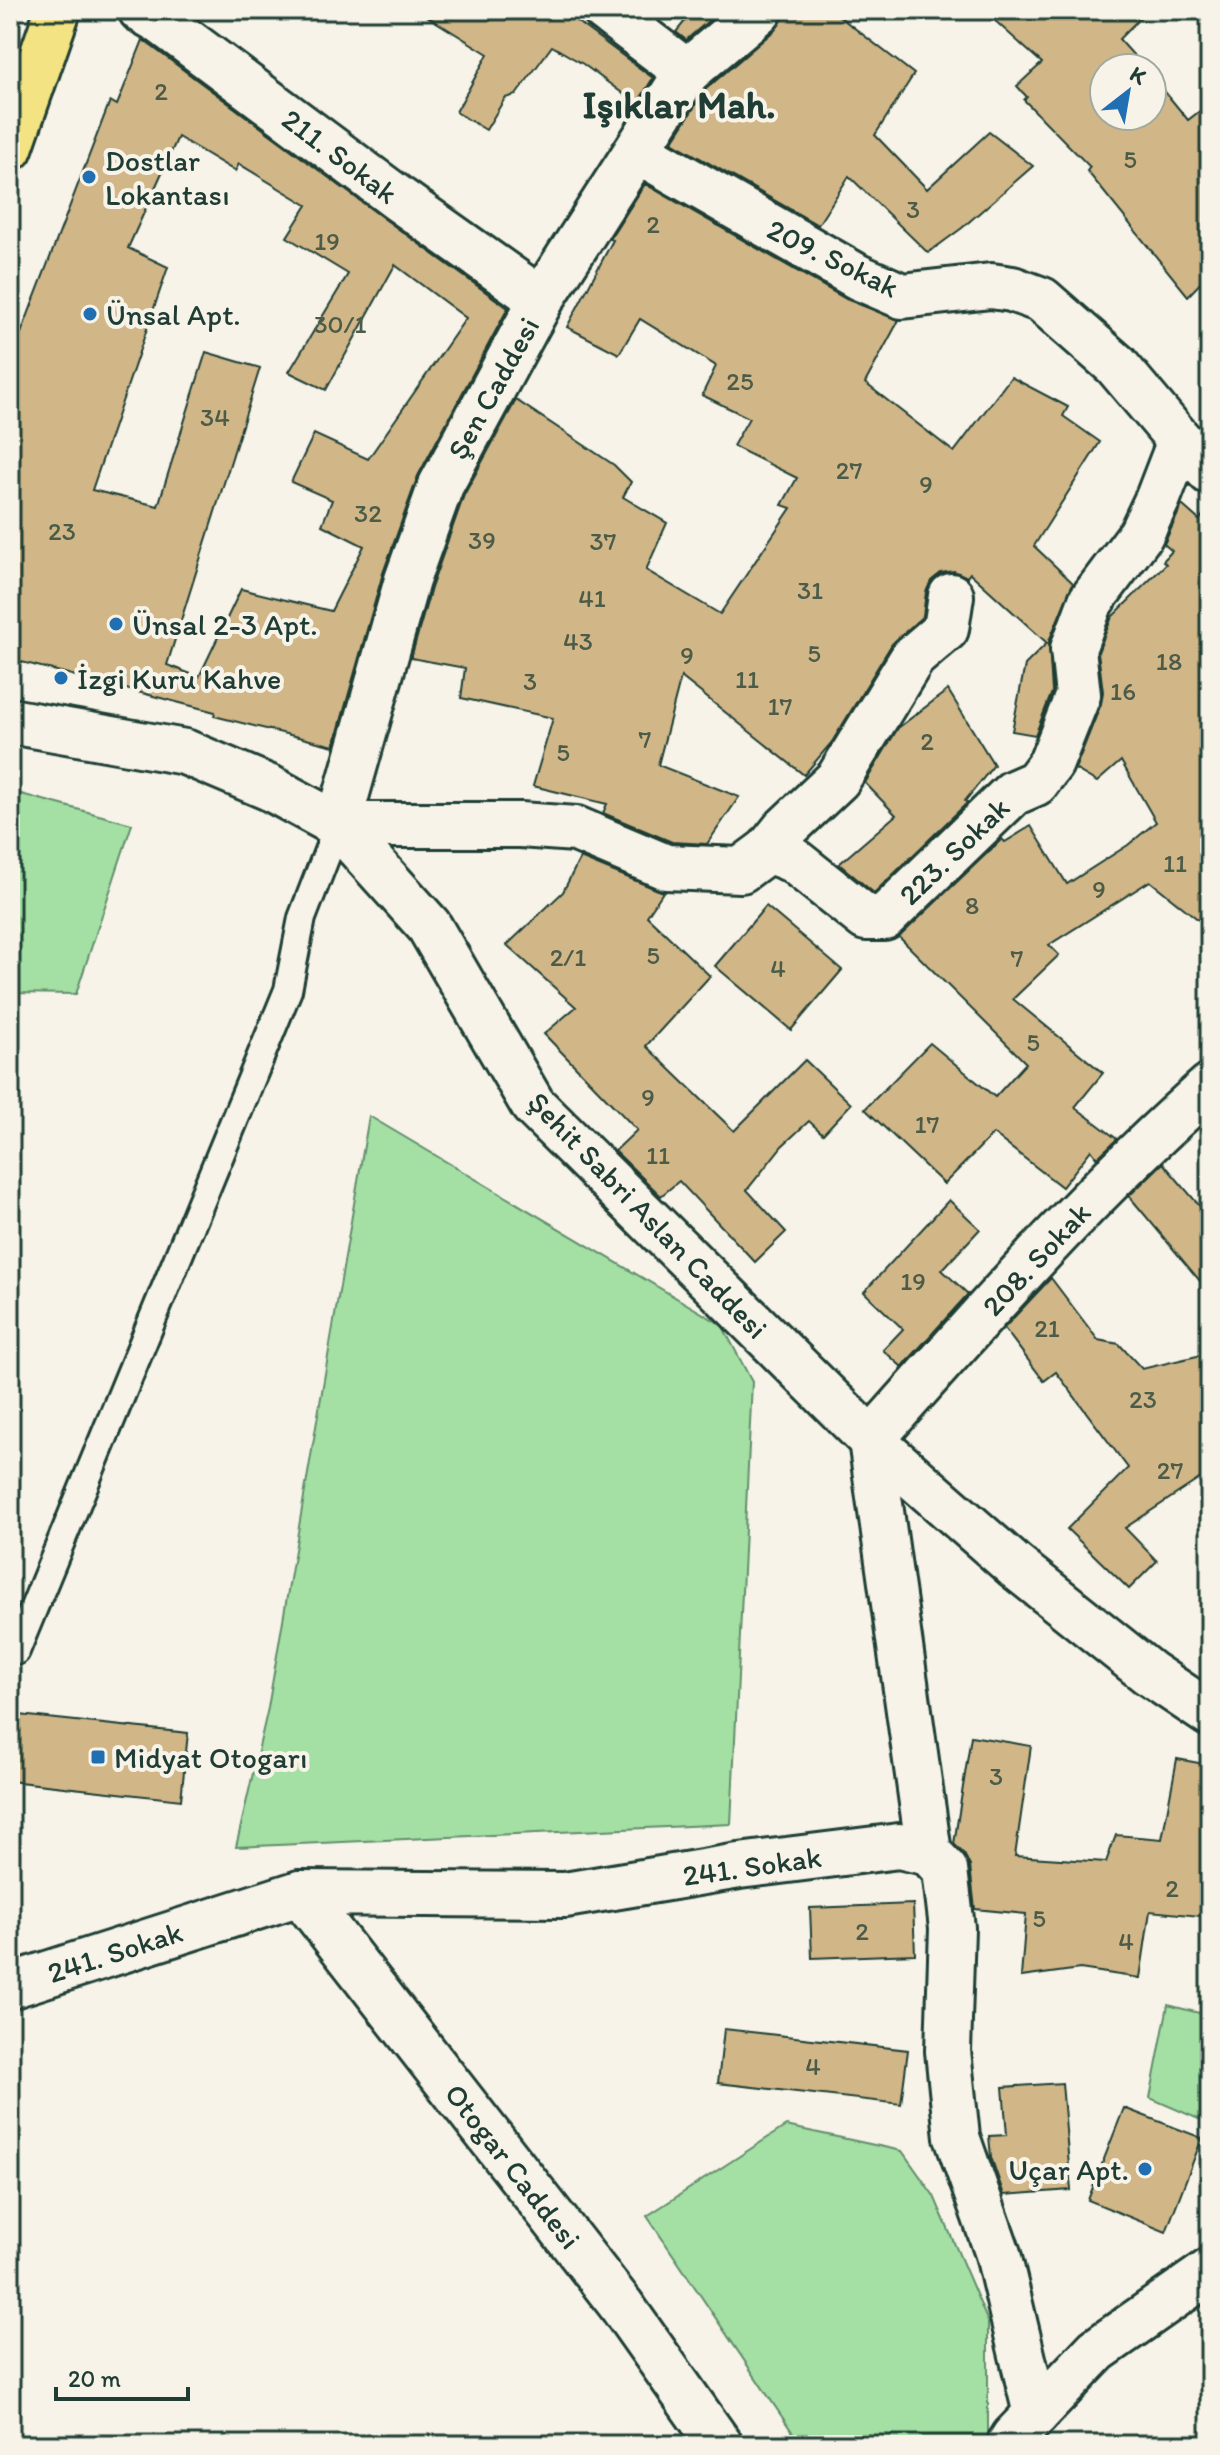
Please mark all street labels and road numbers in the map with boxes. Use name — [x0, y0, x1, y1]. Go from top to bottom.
street label: 211. Sokak — [275, 100, 405, 212]
street label: 209. Sokak — [761, 210, 905, 306]
street label: Şen Caddesi — [439, 310, 547, 466]
street label: 223. Sokak — [891, 789, 1017, 913]
street label: Şehit Sabri Aslan Caddesi — [520, 1084, 776, 1346]
street label: 208. Sokak — [974, 1194, 1098, 1324]
street label: 241. Sokak — [680, 1838, 824, 1894]
street label: 241. Sokak — [43, 1913, 187, 1991]
street label: Otogar Caddesi — [437, 2076, 589, 2256]

